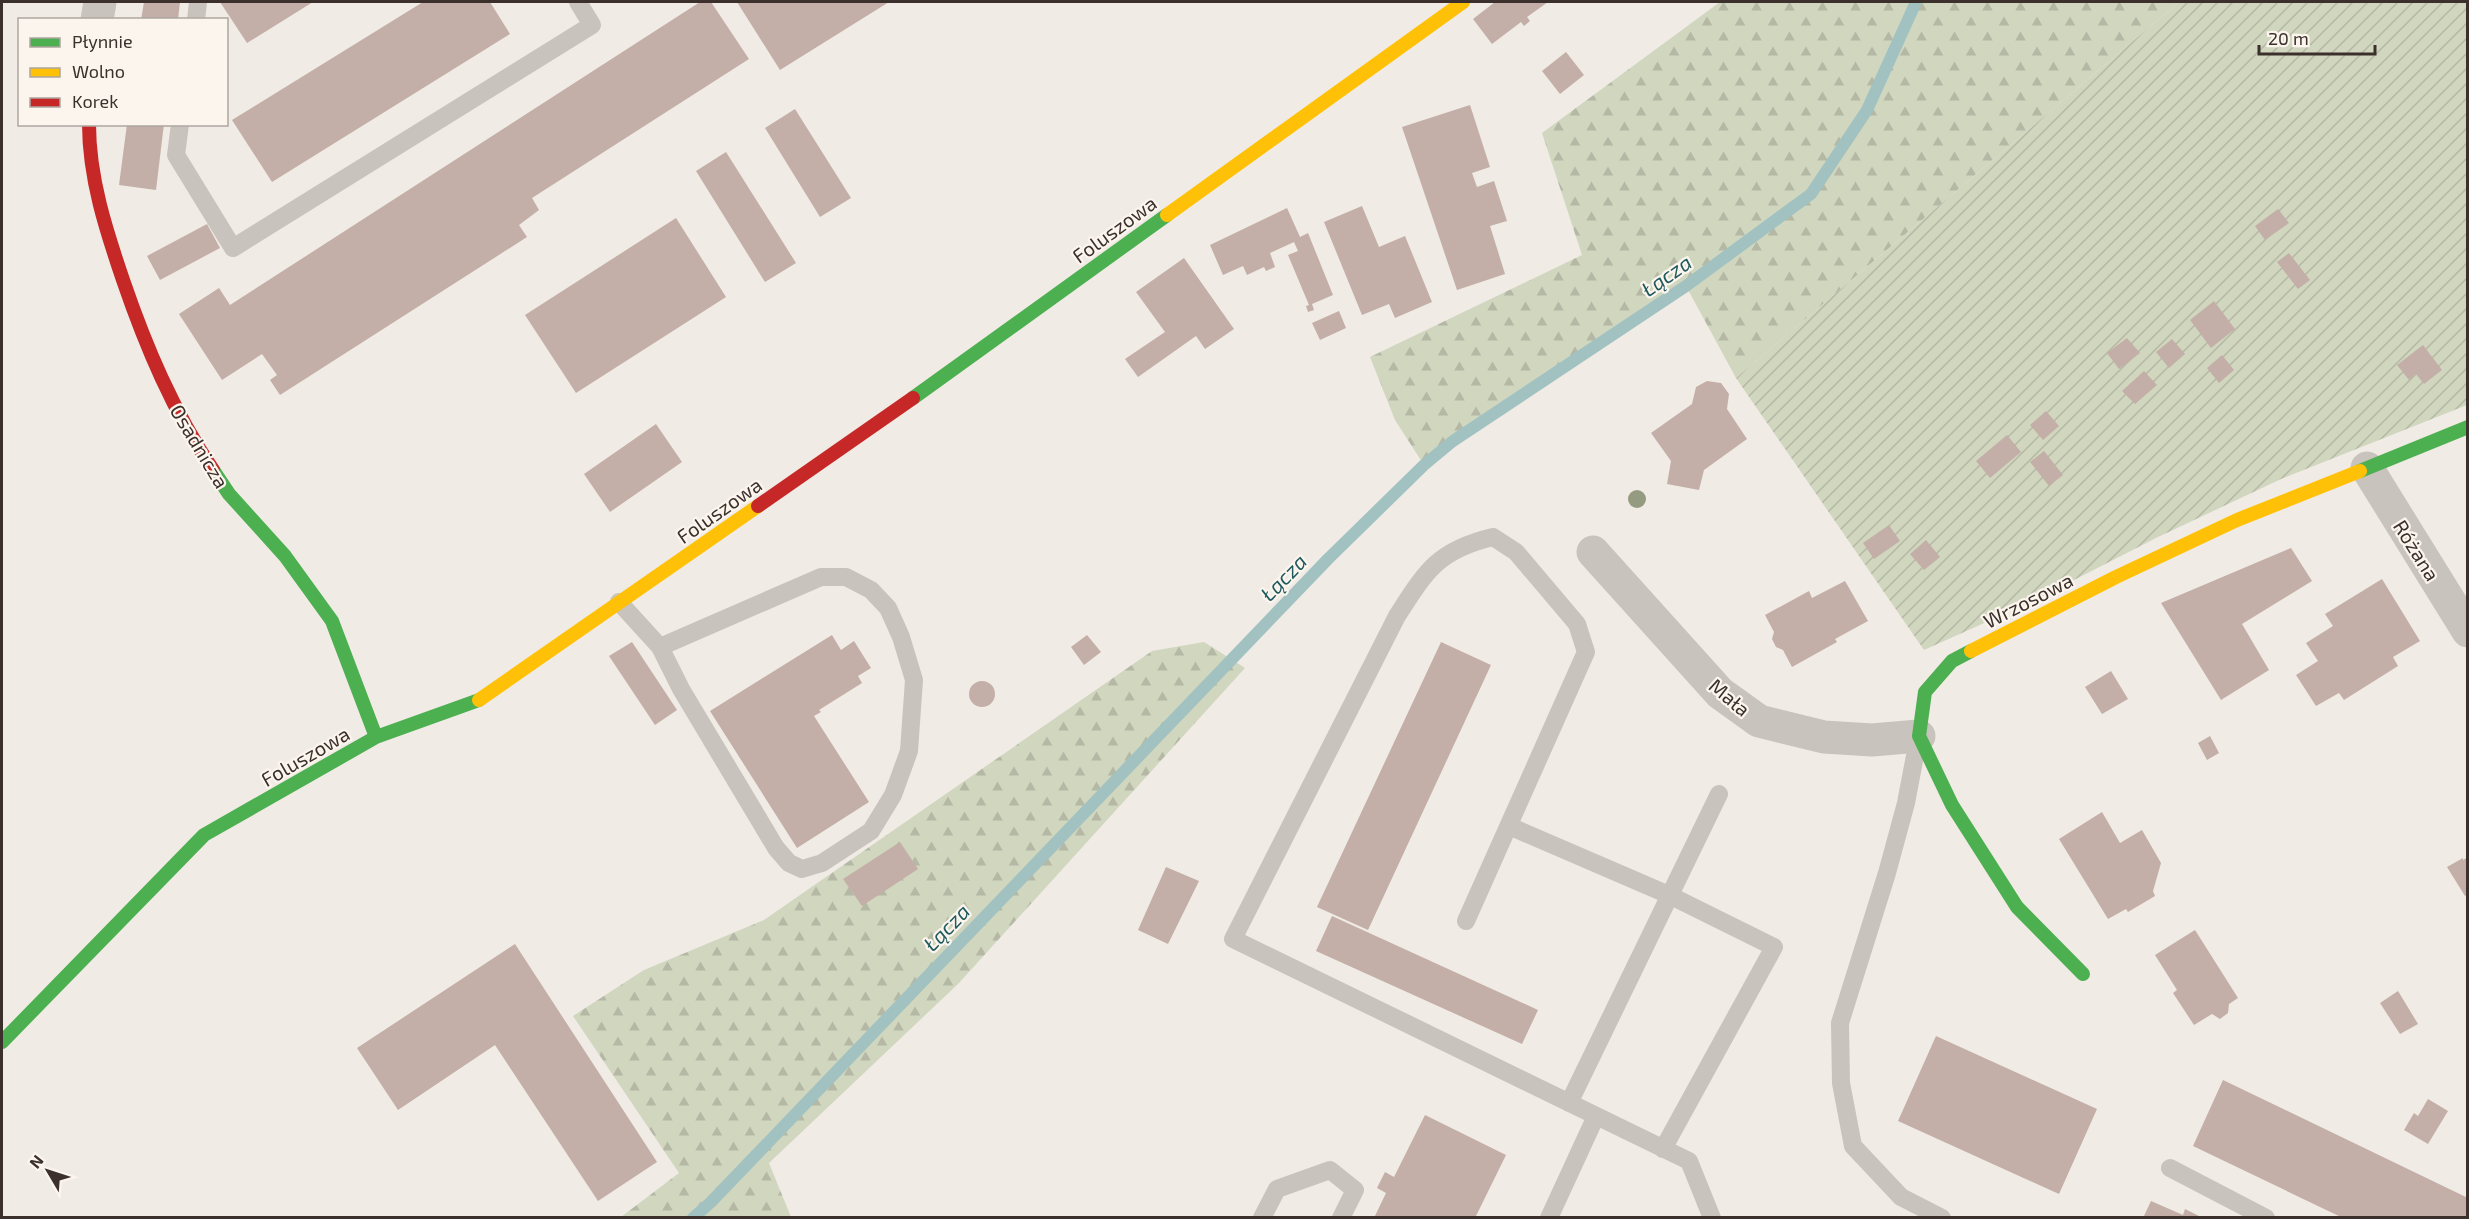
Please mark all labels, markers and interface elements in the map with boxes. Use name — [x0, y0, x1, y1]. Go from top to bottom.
legend — [18, 18, 228, 126]
scale bar — [2259, 18, 2374, 56]
text: 20 m — [2268, 27, 2309, 49]
text: Płynnie — [72, 30, 133, 52]
text: Wolno — [72, 60, 125, 82]
text: Korek — [72, 90, 118, 112]
street label: Foluszowa — [1067, 190, 1161, 268]
water label: Łącza — [1636, 249, 1696, 301]
street label: Osadnicza — [166, 400, 234, 492]
street label: Foluszowa — [672, 472, 766, 548]
street label: Różana — [2389, 515, 2445, 585]
water label: Łącza — [1255, 548, 1311, 606]
street label: Wrzosowa — [1979, 567, 2077, 633]
street label: Mała — [1705, 673, 1755, 721]
street label: Foluszowa — [256, 721, 354, 791]
water label: Łącza — [918, 898, 974, 956]
north arrow — [18, 1141, 78, 1201]
text: N — [25, 1151, 47, 1172]

